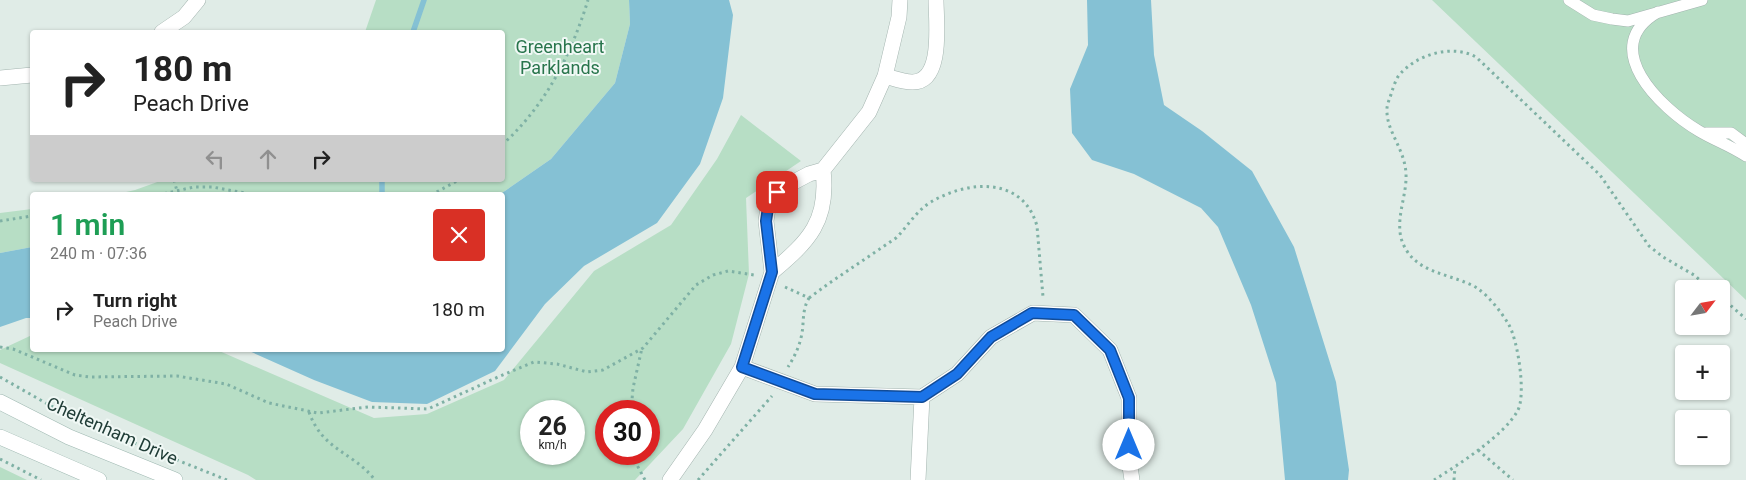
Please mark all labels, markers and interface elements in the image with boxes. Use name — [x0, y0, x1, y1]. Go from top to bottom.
park label: Greenheart Parklands — [516, 36, 605, 78]
text: 180 m — [133, 49, 232, 90]
icon: right — [50, 50, 115, 115]
text: Peach Drive — [133, 91, 249, 116]
icon: left — [201, 145, 229, 173]
icon: ahead — [254, 145, 282, 173]
icon: right — [307, 145, 335, 173]
pin — [756, 171, 798, 213]
icon: arrive — [763, 178, 791, 206]
text: 1 min — [50, 207, 125, 242]
button: close — [433, 209, 485, 261]
text: 240 m · 07:36 — [50, 244, 147, 263]
north arrow — [1675, 280, 1730, 335]
map controls — [1675, 280, 1730, 465]
text: Turn right — [93, 289, 177, 312]
icon: right — [50, 296, 78, 324]
text: 180 m — [432, 298, 485, 321]
text: Peach Drive — [93, 312, 177, 331]
button: + — [1675, 345, 1730, 400]
street label: Cheltenham Drive — [43, 392, 181, 469]
speed limit sign: 30 — [595, 400, 660, 465]
button: − — [1675, 410, 1730, 465]
text: 26 — [538, 412, 567, 441]
position arrow — [1102, 418, 1154, 470]
text: km/h — [538, 438, 567, 452]

